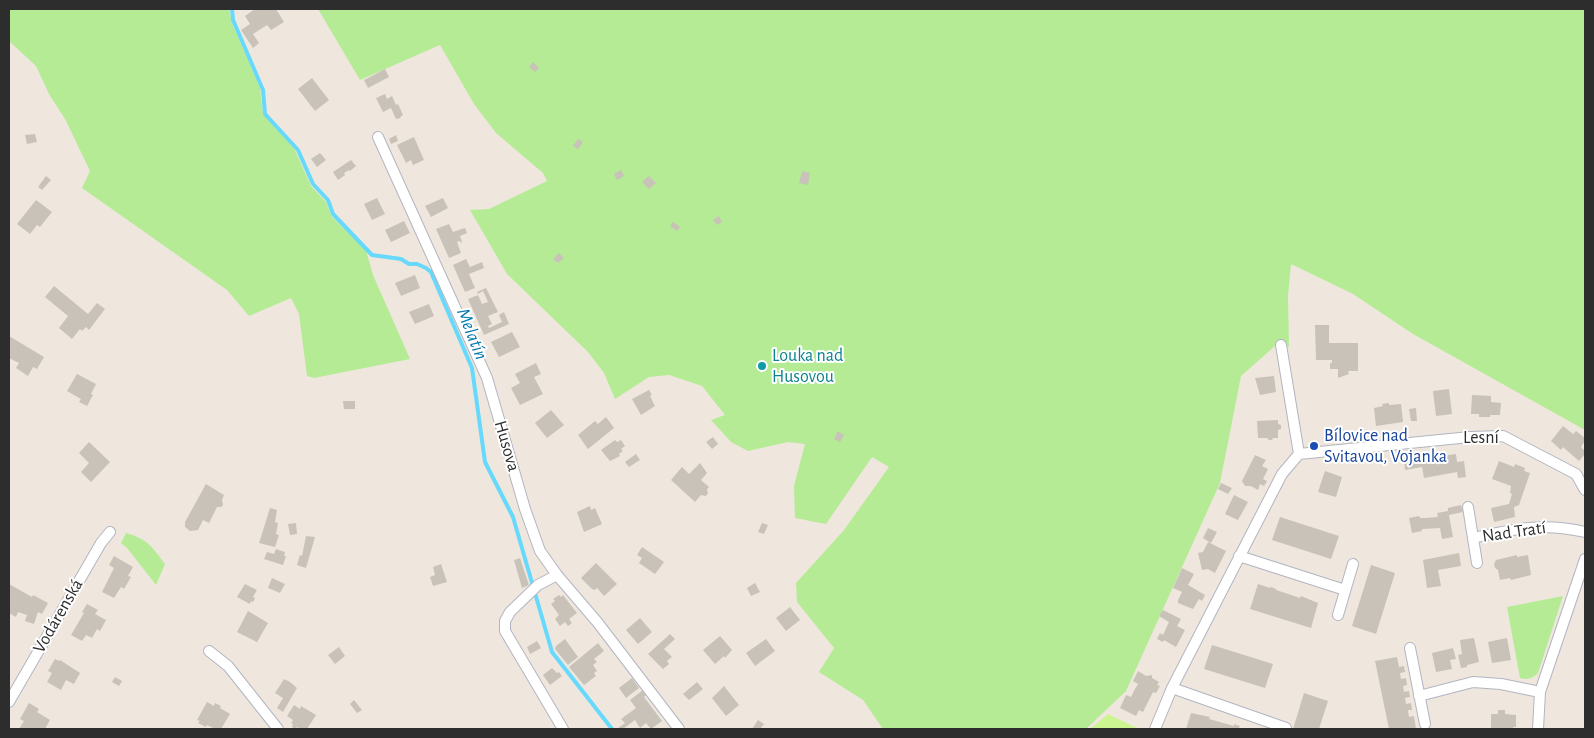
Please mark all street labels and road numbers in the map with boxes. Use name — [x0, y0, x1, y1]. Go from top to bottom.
street label: Husova — [489, 418, 525, 474]
street label: Lesní — [1463, 427, 1499, 449]
street label: Nad Tratí — [1481, 517, 1547, 547]
street label: Vodárenská — [28, 575, 88, 657]

